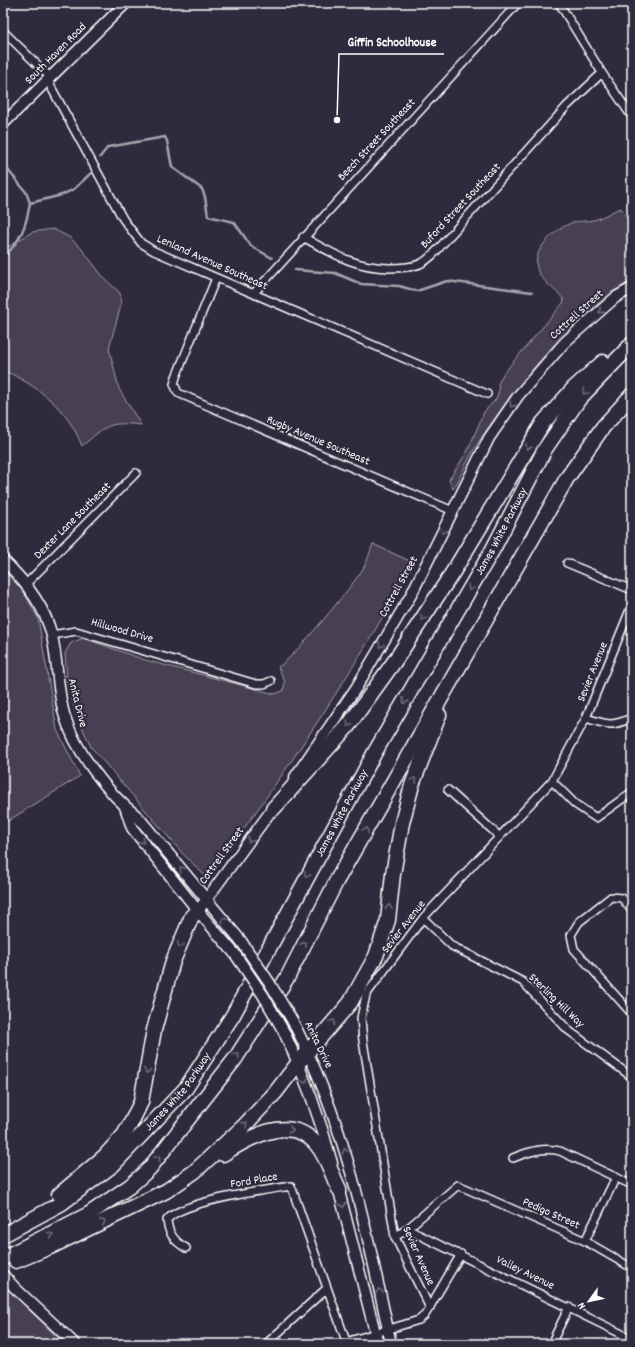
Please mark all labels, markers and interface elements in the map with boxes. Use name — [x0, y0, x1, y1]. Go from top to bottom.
street label: South Haven Road — [21, 19, 91, 89]
callout: Giffin Schoolhouse — [339, 29, 444, 54]
text: Giffin Schoolhouse — [348, 34, 437, 53]
street label: Beech Street Southeast — [334, 95, 420, 185]
street label: Buford Street Southeast — [417, 159, 506, 252]
street label: Lenland Avenue Southeast — [154, 231, 271, 295]
street label: Cottrell Street — [546, 286, 608, 344]
one-way arrow — [598, 306, 605, 313]
one-way arrow — [583, 388, 590, 395]
one-way arrow — [509, 401, 517, 408]
street label: Rugby Avenue Southeast — [264, 412, 373, 471]
one-way arrow — [525, 443, 533, 450]
street label: Dexter Lane Southeast — [31, 478, 116, 563]
street label: James White Parkway — [471, 484, 533, 578]
one-way arrow — [440, 527, 448, 534]
street label: Cottrell Street — [375, 553, 423, 621]
one-way arrow — [468, 584, 475, 591]
one-way arrow — [421, 613, 428, 620]
street label: Hillwood Drive — [89, 614, 155, 648]
street label: Sevier Avenue — [573, 640, 613, 704]
one-way arrow — [379, 641, 386, 648]
street label: Anita Drive — [63, 677, 91, 729]
one-way arrow — [402, 697, 409, 704]
one-way arrow — [347, 720, 354, 727]
street label: James White Parkway — [311, 765, 373, 860]
one-way arrow — [410, 776, 418, 783]
street label: Cottrell Street — [195, 823, 249, 888]
one-way arrow — [361, 827, 368, 834]
one-way arrow — [247, 836, 255, 843]
one-way arrow — [138, 837, 145, 844]
one-way arrow — [179, 867, 186, 874]
one-way arrow — [304, 871, 312, 879]
street label: Sevier Avenue — [378, 897, 430, 957]
one-way arrow — [385, 904, 394, 910]
one-way arrow — [221, 918, 228, 925]
one-way arrow — [177, 941, 185, 949]
one-way arrow — [299, 941, 307, 948]
street label: Sterling Hill Way — [524, 970, 589, 1033]
street label: Anita Drive — [299, 1019, 337, 1071]
one-way arrow — [329, 1020, 336, 1027]
street label: James White Parkway — [141, 1048, 216, 1135]
one-way arrow — [232, 1052, 240, 1059]
one-way arrow — [143, 1067, 152, 1074]
one-way arrow — [301, 1077, 309, 1084]
one-way arrow — [241, 1122, 248, 1129]
one-way arrow — [288, 1126, 295, 1134]
one-way arrow — [341, 1148, 350, 1155]
one-way arrow — [153, 1156, 160, 1163]
street label: Ford Place — [229, 1168, 279, 1194]
street label: Pedigo Street — [520, 1194, 583, 1234]
one-way arrow — [338, 1201, 347, 1208]
one-way arrow — [98, 1219, 106, 1227]
street label: Sevier Avenue — [397, 1224, 439, 1288]
one-way arrow — [46, 1232, 54, 1240]
street label: Valley Avenue — [493, 1252, 557, 1294]
north arrow — [569, 1281, 609, 1321]
one-way arrow — [376, 1288, 384, 1294]
text: N — [574, 1298, 590, 1312]

